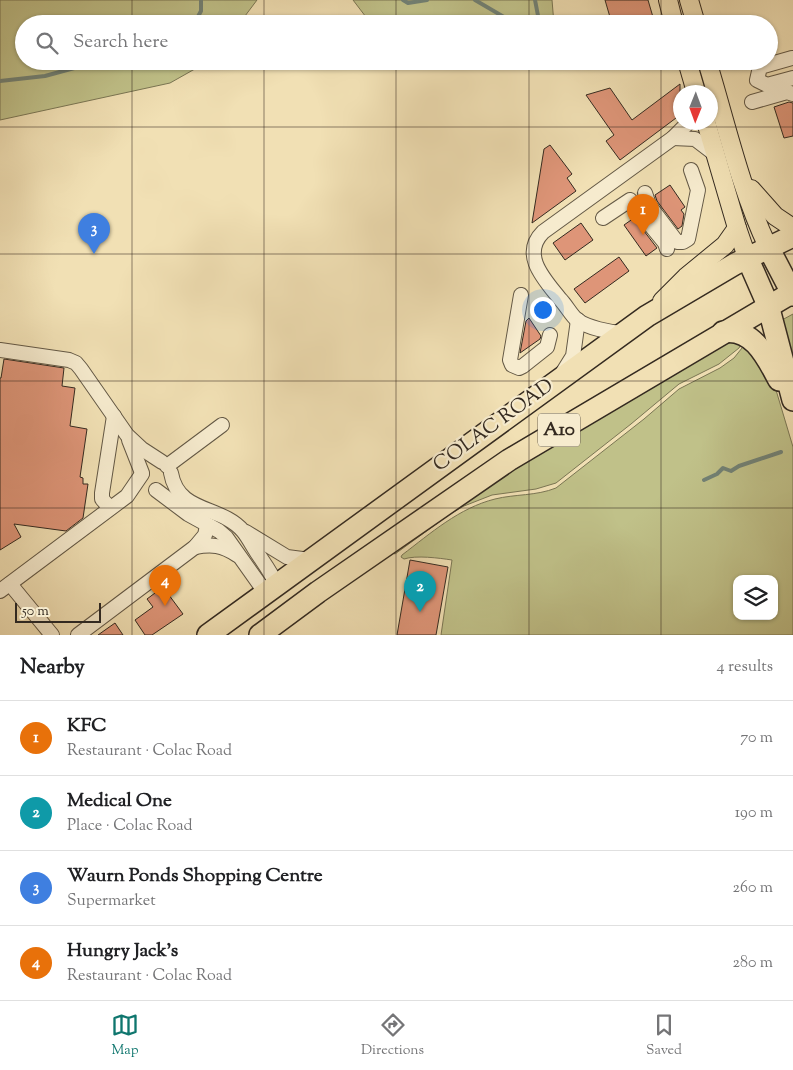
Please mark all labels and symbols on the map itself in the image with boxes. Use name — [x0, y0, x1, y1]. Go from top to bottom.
north arrow — [673, 85, 718, 130]
pin: 1 — [627, 194, 659, 235]
pin: 3 — [78, 213, 110, 254]
your location — [530, 297, 556, 323]
street label: COLAC ROAD — [428, 372, 560, 480]
road number: A10 — [538, 414, 580, 446]
pin: 4 — [149, 565, 181, 606]
pin: 2 — [404, 571, 436, 612]
scale bar — [15, 600, 101, 623]

